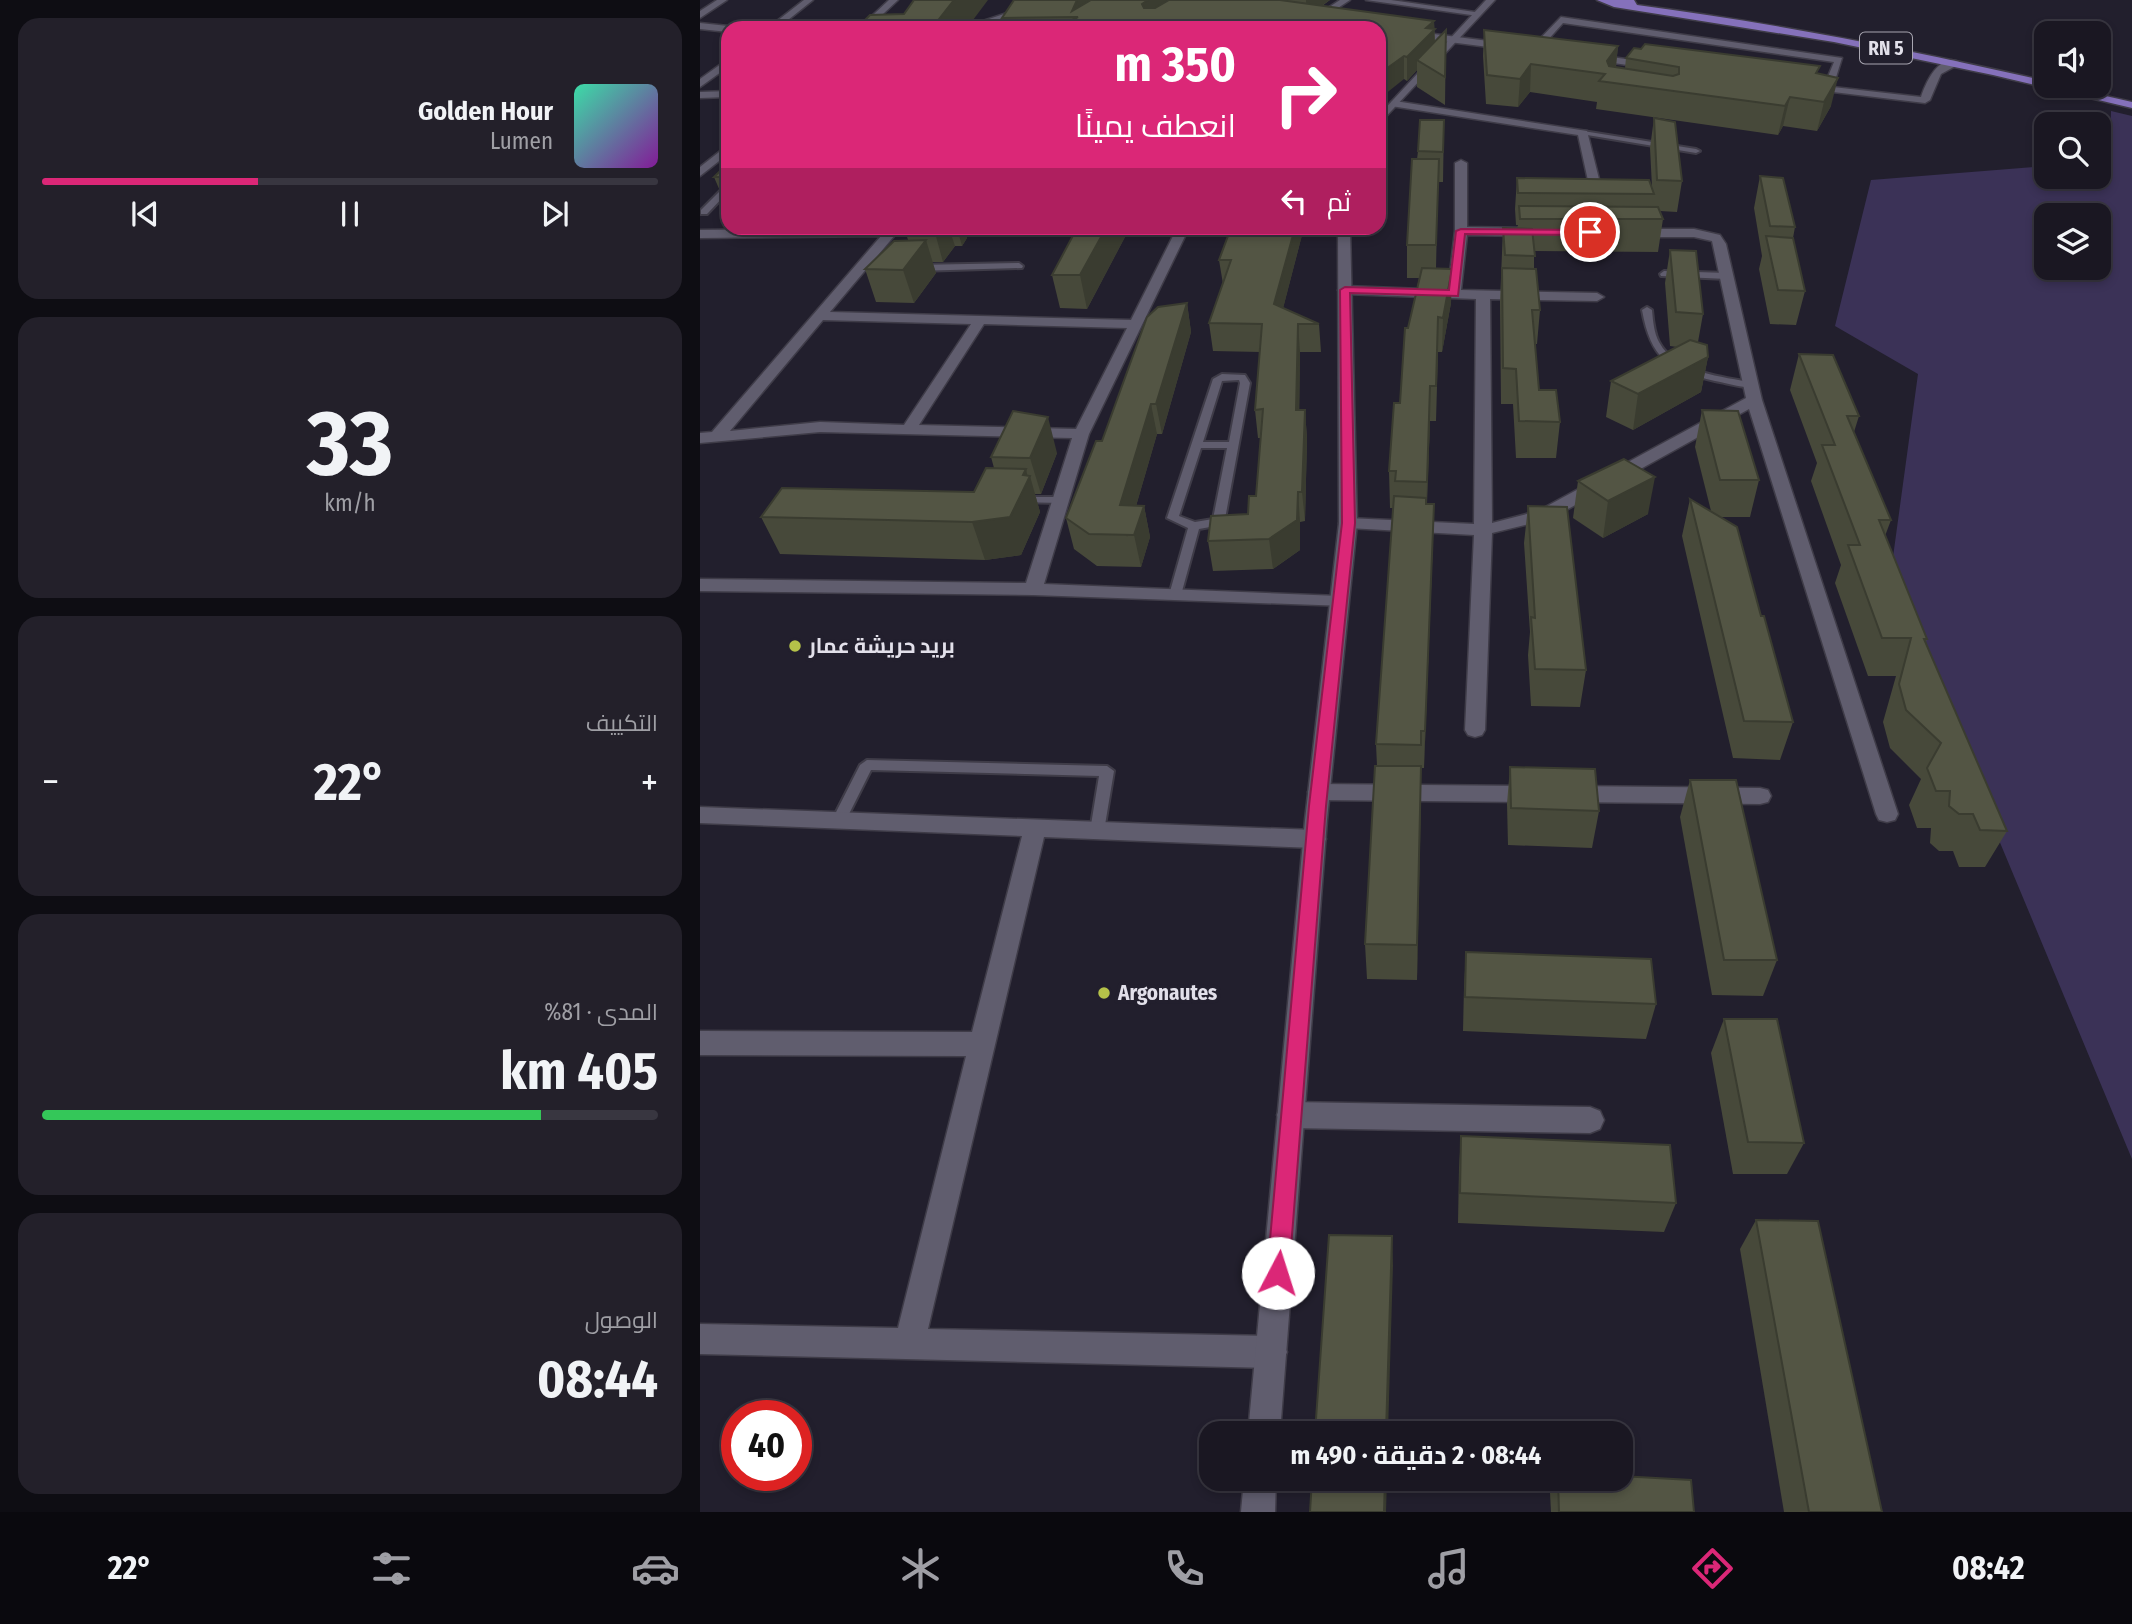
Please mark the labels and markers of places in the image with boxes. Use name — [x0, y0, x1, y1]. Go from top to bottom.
pin — [1560, 202, 1620, 262]
place label: بريد حريشة عمار — [808, 633, 955, 659]
marker: بريد حريشة عمار — [787, 638, 803, 654]
place label: Argonautes — [1117, 980, 1217, 1006]
marker: Argonautes — [1096, 985, 1112, 1001]

